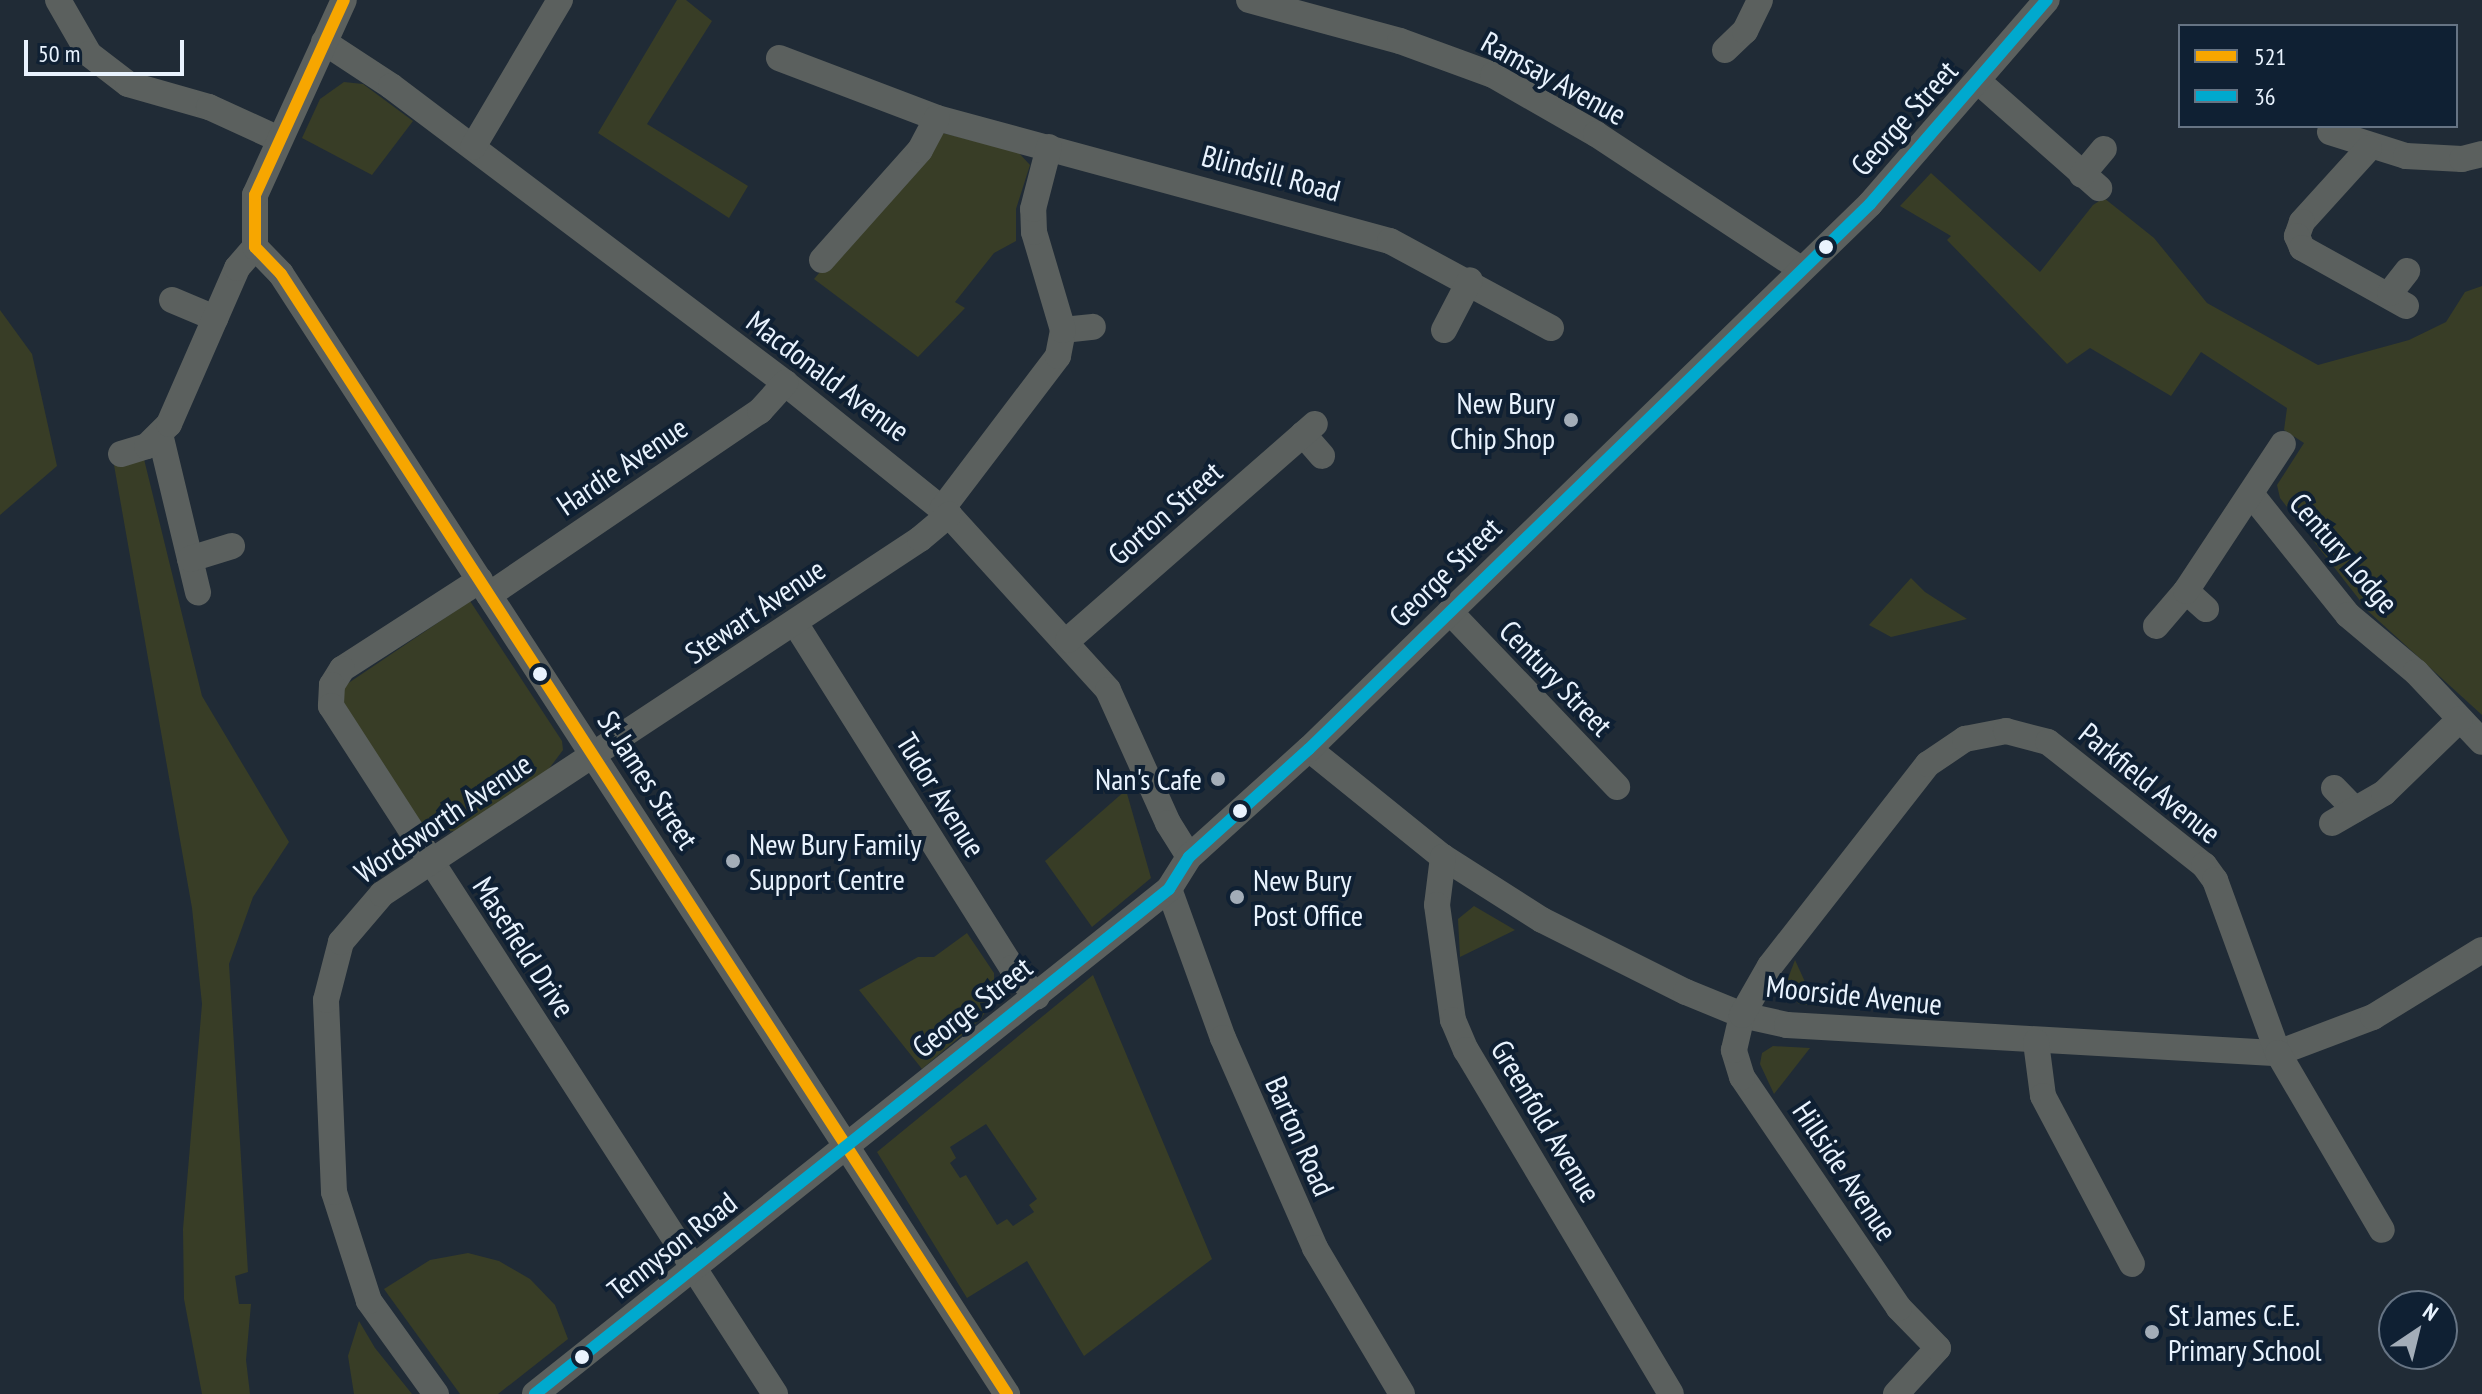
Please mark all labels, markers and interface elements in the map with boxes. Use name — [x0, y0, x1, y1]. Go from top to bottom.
street label: Ramsay Avenue — [1475, 23, 1633, 133]
scale bar — [28, 24, 188, 74]
legend — [2178, 24, 2458, 128]
text: 50 m — [38, 38, 80, 69]
text: 521 — [2254, 41, 2286, 72]
street label: George Street — [1843, 53, 1965, 183]
text: 36 — [2254, 81, 2276, 112]
street label: Blindsill Road — [1198, 137, 1344, 209]
unlabelled marker — [1818, 239, 1834, 255]
street label: Macdonald Avenue — [739, 303, 917, 449]
place label: New Bury Chip Shop — [1450, 385, 1555, 456]
street label: Hardie Avenue — [550, 409, 694, 523]
marker: New Bury Chip Shop — [1562, 411, 1580, 429]
street label: Gorton Street — [1101, 454, 1229, 572]
street label: Century Lodge — [2282, 485, 2406, 621]
street label: George Street — [1381, 510, 1509, 634]
street label: Stewart Avenue — [678, 551, 832, 671]
street label: Century Street — [1492, 612, 1620, 744]
unlabelled marker — [532, 666, 548, 682]
street label: St James Street — [590, 704, 706, 856]
street label: Parkfield Avenue — [2072, 715, 2228, 851]
street label: Tudor Avenue — [889, 726, 993, 864]
street label: Wordsworth Avenue — [347, 745, 539, 891]
place label: Nan's Cafe — [1095, 761, 1202, 797]
marker: Nan's Cafe — [1209, 770, 1227, 788]
unlabelled marker — [1232, 803, 1248, 819]
place label: New Bury Family Support Centre — [749, 826, 923, 896]
marker: New Bury Family Support Centre — [724, 852, 742, 870]
place label: New Bury Post Office — [1253, 862, 1363, 932]
street label: Masefield Drive — [465, 870, 583, 1024]
marker: New Bury Post Office — [1228, 888, 1246, 906]
street label: George Street — [905, 949, 1039, 1065]
street label: Moorside Avenue — [1764, 968, 1944, 1022]
street label: Greenfold Avenue — [1483, 1033, 1609, 1209]
street label: Barton Road — [1258, 1071, 1342, 1201]
street label: Hillside Avenue — [1785, 1094, 1905, 1248]
street label: Tennyson Road — [600, 1184, 744, 1308]
north arrow — [2378, 1290, 2458, 1370]
place label: St James C.E. Primary School — [2168, 1297, 2322, 1368]
text: N — [2418, 1297, 2444, 1327]
marker: St James C.E. Primary School — [2143, 1323, 2161, 1341]
unlabelled marker — [574, 1349, 590, 1365]

